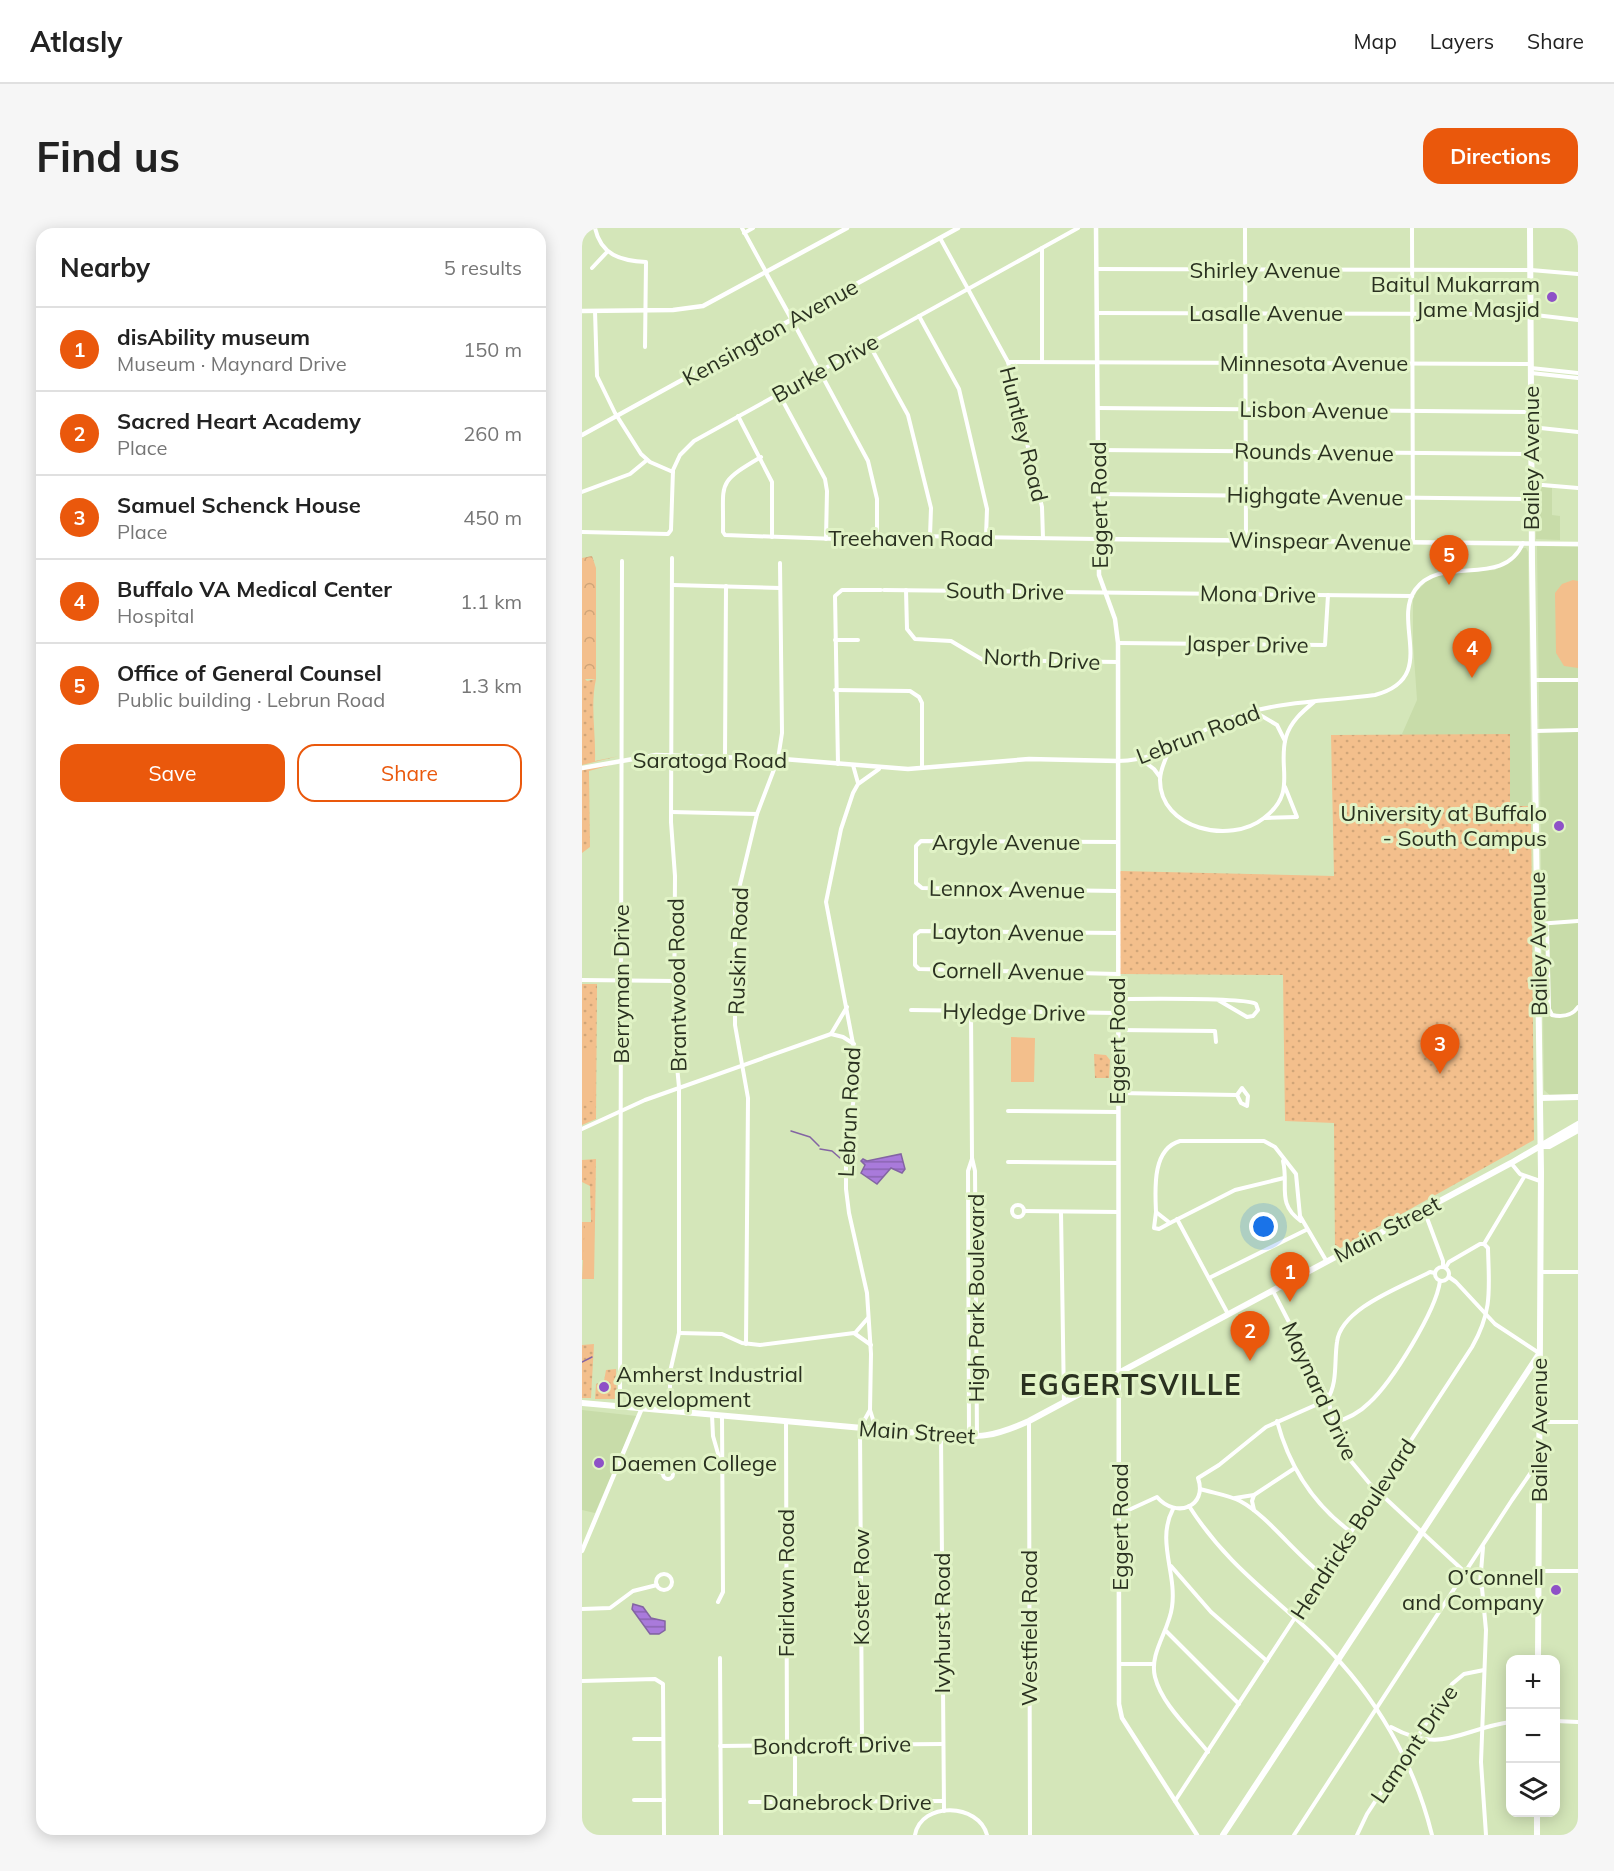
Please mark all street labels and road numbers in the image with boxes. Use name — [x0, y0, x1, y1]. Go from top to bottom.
street label: Shirley Avenue — [1190, 256, 1340, 284]
street label: Kensington Avenue — [677, 272, 863, 392]
street label: Lasalle Avenue — [1189, 299, 1343, 327]
street label: Burke Drive — [767, 327, 883, 409]
street label: Minnesota Avenue — [1220, 349, 1408, 377]
street label: Huntley Road — [994, 363, 1054, 505]
street label: Bailey Avenue — [1517, 386, 1545, 530]
street label: Lisbon Avenue — [1239, 395, 1389, 425]
street label: Rounds Avenue — [1234, 437, 1394, 467]
street label: Eggert Road — [1084, 441, 1114, 569]
street label: Highgate Avenue — [1226, 480, 1404, 512]
street label: Treehaven Road — [828, 524, 994, 552]
street label: Winspear Avenue — [1229, 525, 1411, 557]
street label: South Drive — [946, 576, 1064, 606]
street label: Mona Drive — [1200, 579, 1316, 609]
street label: Jasper Drive — [1185, 629, 1309, 659]
street label: North Drive — [983, 642, 1101, 676]
street label: Lebrun Road — [1132, 698, 1264, 770]
street label: Saratoga Road — [633, 746, 787, 774]
street label: Argyle Avenue — [932, 828, 1080, 856]
street label: Bailey Avenue — [1523, 872, 1553, 1016]
street label: Lennox Avenue — [929, 874, 1085, 904]
street label: Ruskin Road — [722, 887, 754, 1015]
street label: Brantwood Road — [661, 898, 693, 1072]
street label: Berryman Drive — [607, 904, 635, 1064]
street label: Layton Avenue — [932, 917, 1084, 947]
street label: Cornell Avenue — [931, 956, 1085, 986]
street label: Eggert Road — [1103, 977, 1131, 1105]
street label: Hyledge Drive — [942, 997, 1086, 1027]
street label: Lebrun Road — [832, 1046, 866, 1178]
street label: Main Street — [1329, 1189, 1445, 1269]
street label: High Park Boulevard — [962, 1193, 990, 1403]
street label: Maynard Drive — [1276, 1317, 1364, 1465]
street label: Bailey Avenue — [1525, 1358, 1553, 1502]
street label: Main Street — [858, 1414, 977, 1450]
street label: Hendricks Boulevard — [1284, 1433, 1422, 1625]
street label: Eggert Road — [1106, 1463, 1134, 1591]
street label: Fairlawn Road — [772, 1509, 800, 1657]
street label: Koster Row — [847, 1529, 875, 1645]
street label: Westfield Road — [1015, 1550, 1043, 1706]
street label: Ivyhurst Road — [928, 1553, 956, 1693]
street label: Lamont Drive — [1364, 1680, 1464, 1808]
street label: Bondcroft Drive — [753, 1730, 911, 1760]
street label: Danebrock Drive — [762, 1788, 932, 1816]

